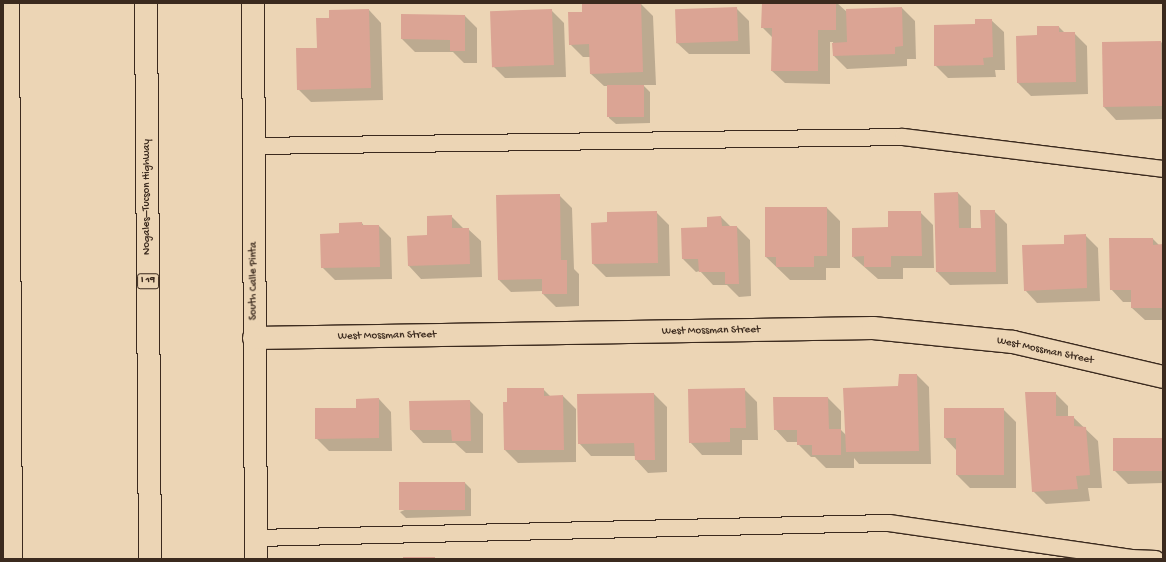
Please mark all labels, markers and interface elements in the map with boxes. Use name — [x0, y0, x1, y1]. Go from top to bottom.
street label: Nogales–Tucson Highway — [140, 139, 154, 255]
street label: South Calle Pinta — [247, 242, 261, 320]
road number: I 19 — [137, 273, 159, 289]
street label: West Mossman Street — [662, 324, 760, 338]
street label: West Mossman Street — [338, 329, 436, 343]
street label: West Mossman Street — [995, 334, 1095, 368]

